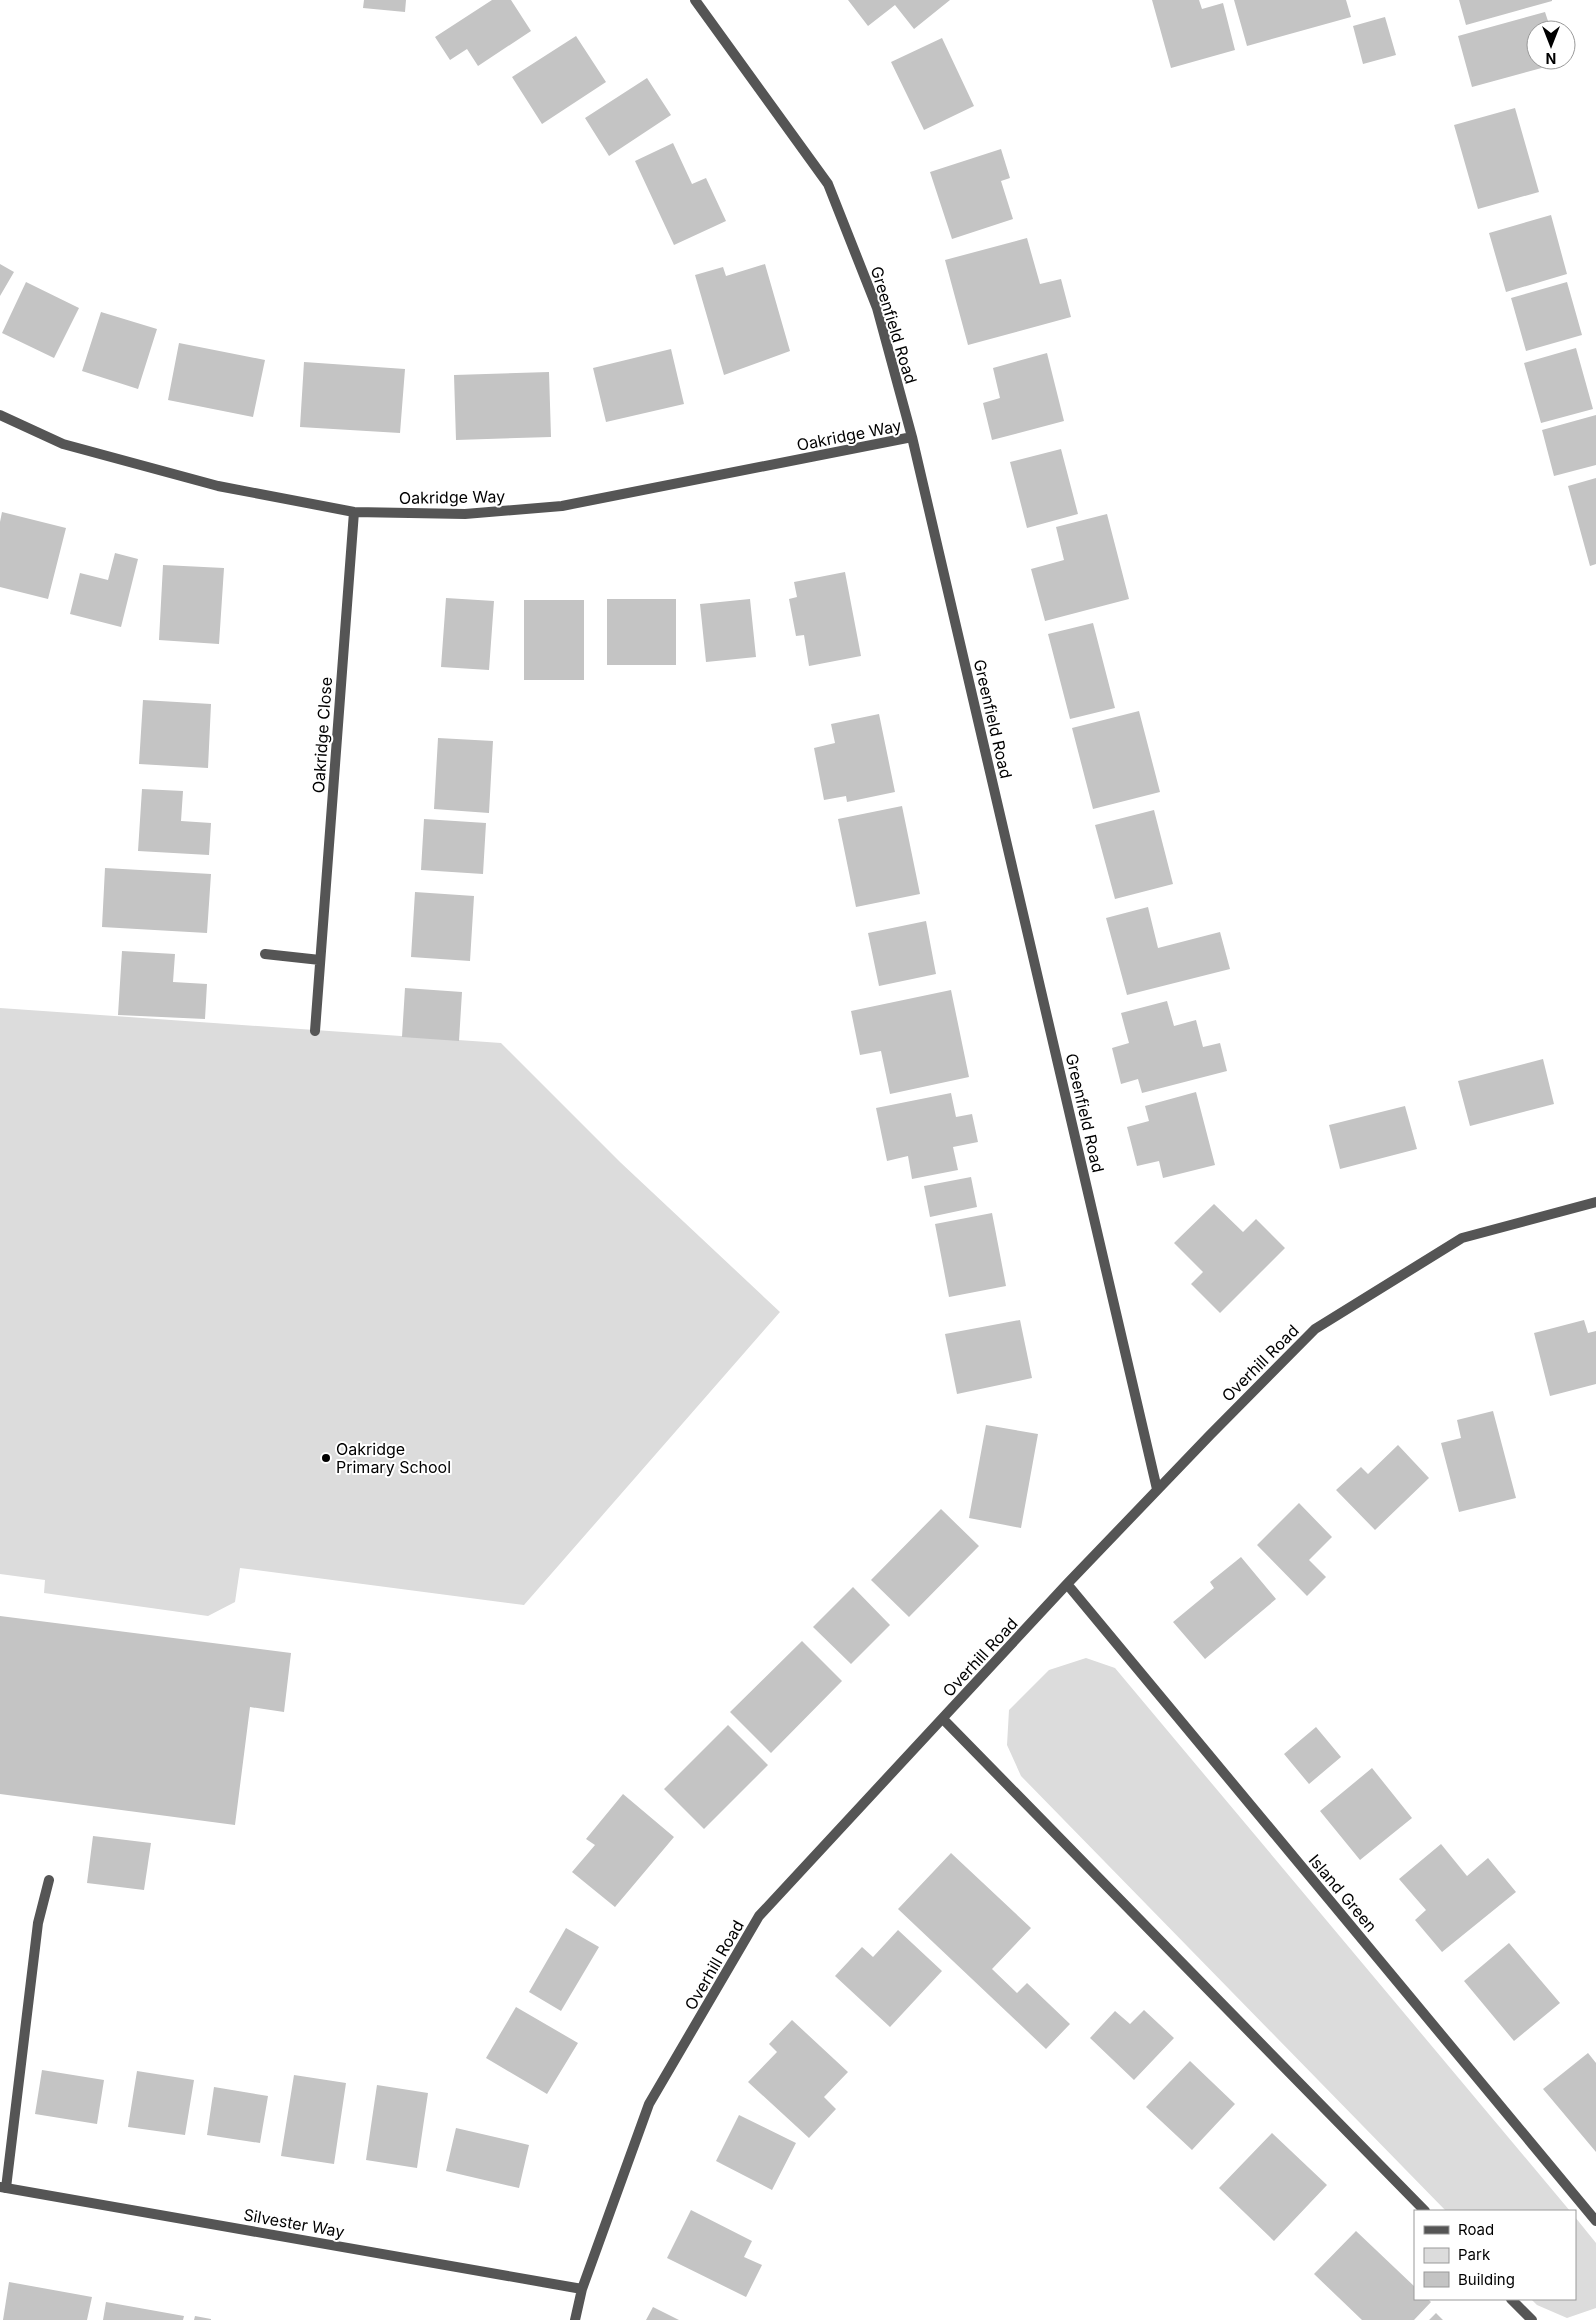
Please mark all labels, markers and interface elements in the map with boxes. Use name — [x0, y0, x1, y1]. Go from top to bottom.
north arrow — [1526, 20, 1576, 70]
text: N — [1546, 50, 1556, 67]
street label: Greenfield Road — [867, 264, 921, 386]
street label: Oakridge Way — [795, 415, 903, 455]
street label: Oakridge Way — [399, 486, 505, 508]
street label: Greenfield Road — [970, 657, 1016, 781]
street label: Oakridge Close — [308, 676, 336, 794]
street label: Greenfield Road — [1062, 1051, 1108, 1175]
street label: Overhill Road — [1217, 1320, 1303, 1406]
place label: Oakridge Primary School — [336, 1439, 451, 1477]
marker: Oakridge Primary School — [320, 1452, 332, 1464]
street label: Overhill Road — [938, 1613, 1022, 1701]
street label: Island Green — [1305, 1850, 1381, 1936]
street label: Overhill Road — [680, 1916, 748, 2014]
street label: Silvester Way — [242, 2204, 346, 2242]
legend — [1414, 2210, 1576, 2300]
text: Road — [1458, 2220, 1494, 2239]
text: Park — [1458, 2245, 1491, 2264]
text: Building — [1458, 2270, 1515, 2289]

